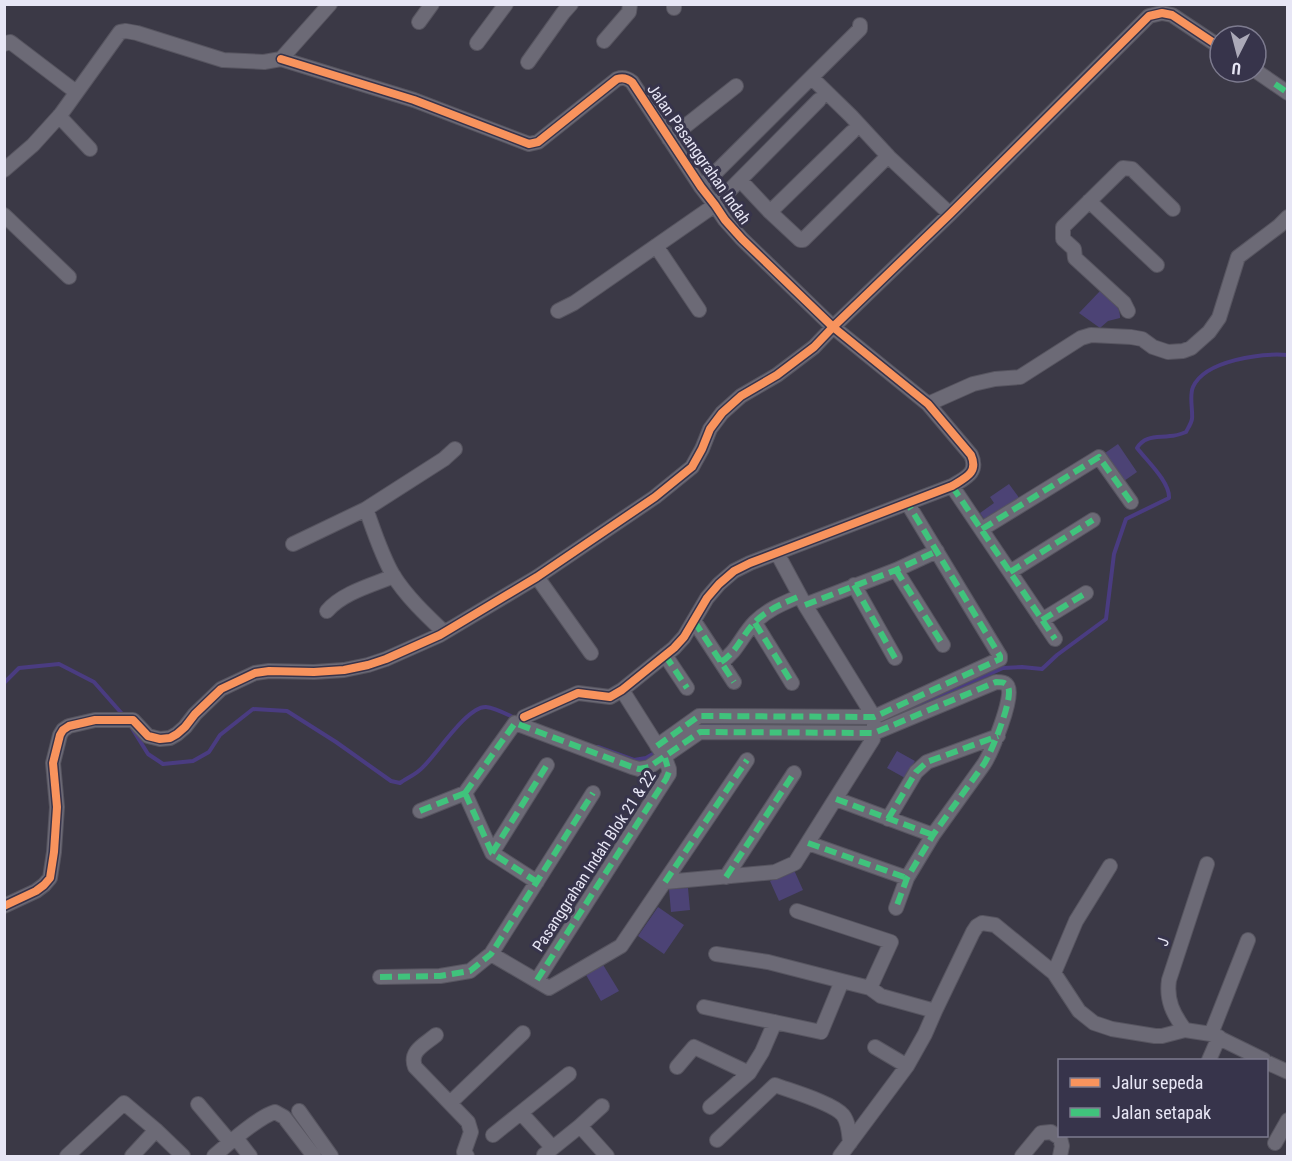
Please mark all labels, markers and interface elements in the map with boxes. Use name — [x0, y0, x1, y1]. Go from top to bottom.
north arrow — [1208, 24, 1268, 84]
text: U — [1231, 58, 1242, 78]
street label: Jalan Pasanggrahan Indah — [643, 80, 755, 228]
street label: Pasanggrahan Indah Blok 21 & 22 — [528, 767, 660, 955]
street label: J — [1153, 935, 1173, 949]
legend — [1058, 1059, 1268, 1137]
text: Jalur sepeda — [1112, 1072, 1203, 1093]
text: Jalan setapak — [1112, 1102, 1211, 1123]

